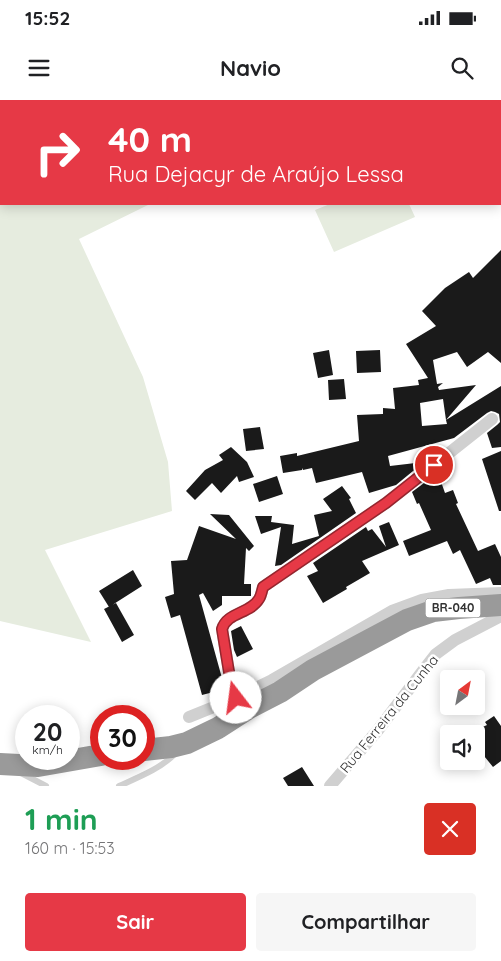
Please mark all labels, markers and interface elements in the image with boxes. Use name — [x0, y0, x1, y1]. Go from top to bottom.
text: 15:52 — [25, 6, 70, 30]
icon: menu — [25, 54, 53, 82]
text: Navio — [220, 54, 281, 82]
icon: search — [448, 54, 476, 82]
text: 40 m — [108, 117, 192, 161]
icon: right — [25, 120, 90, 185]
text: Rua Dejacyr de Araújo Lessa — [108, 160, 404, 188]
pin — [413, 444, 455, 486]
icon: arrive — [420, 451, 448, 479]
road number: BR-040 — [426, 598, 480, 618]
street label: Rua Ferreira da Cunha — [336, 651, 442, 777]
north arrow — [440, 670, 485, 715]
map controls — [440, 670, 485, 770]
position arrow — [209, 671, 261, 723]
speed limit sign: 30 — [90, 705, 155, 770]
text: 20 — [33, 716, 62, 747]
button: sound — [440, 725, 485, 770]
text: km/h — [32, 742, 63, 757]
text: 1 min — [25, 800, 98, 838]
button: close — [424, 803, 476, 855]
text: 160 m · 15:53 — [25, 838, 115, 858]
button: Sair — [25, 893, 246, 951]
button: Compartilhar — [256, 893, 476, 951]

